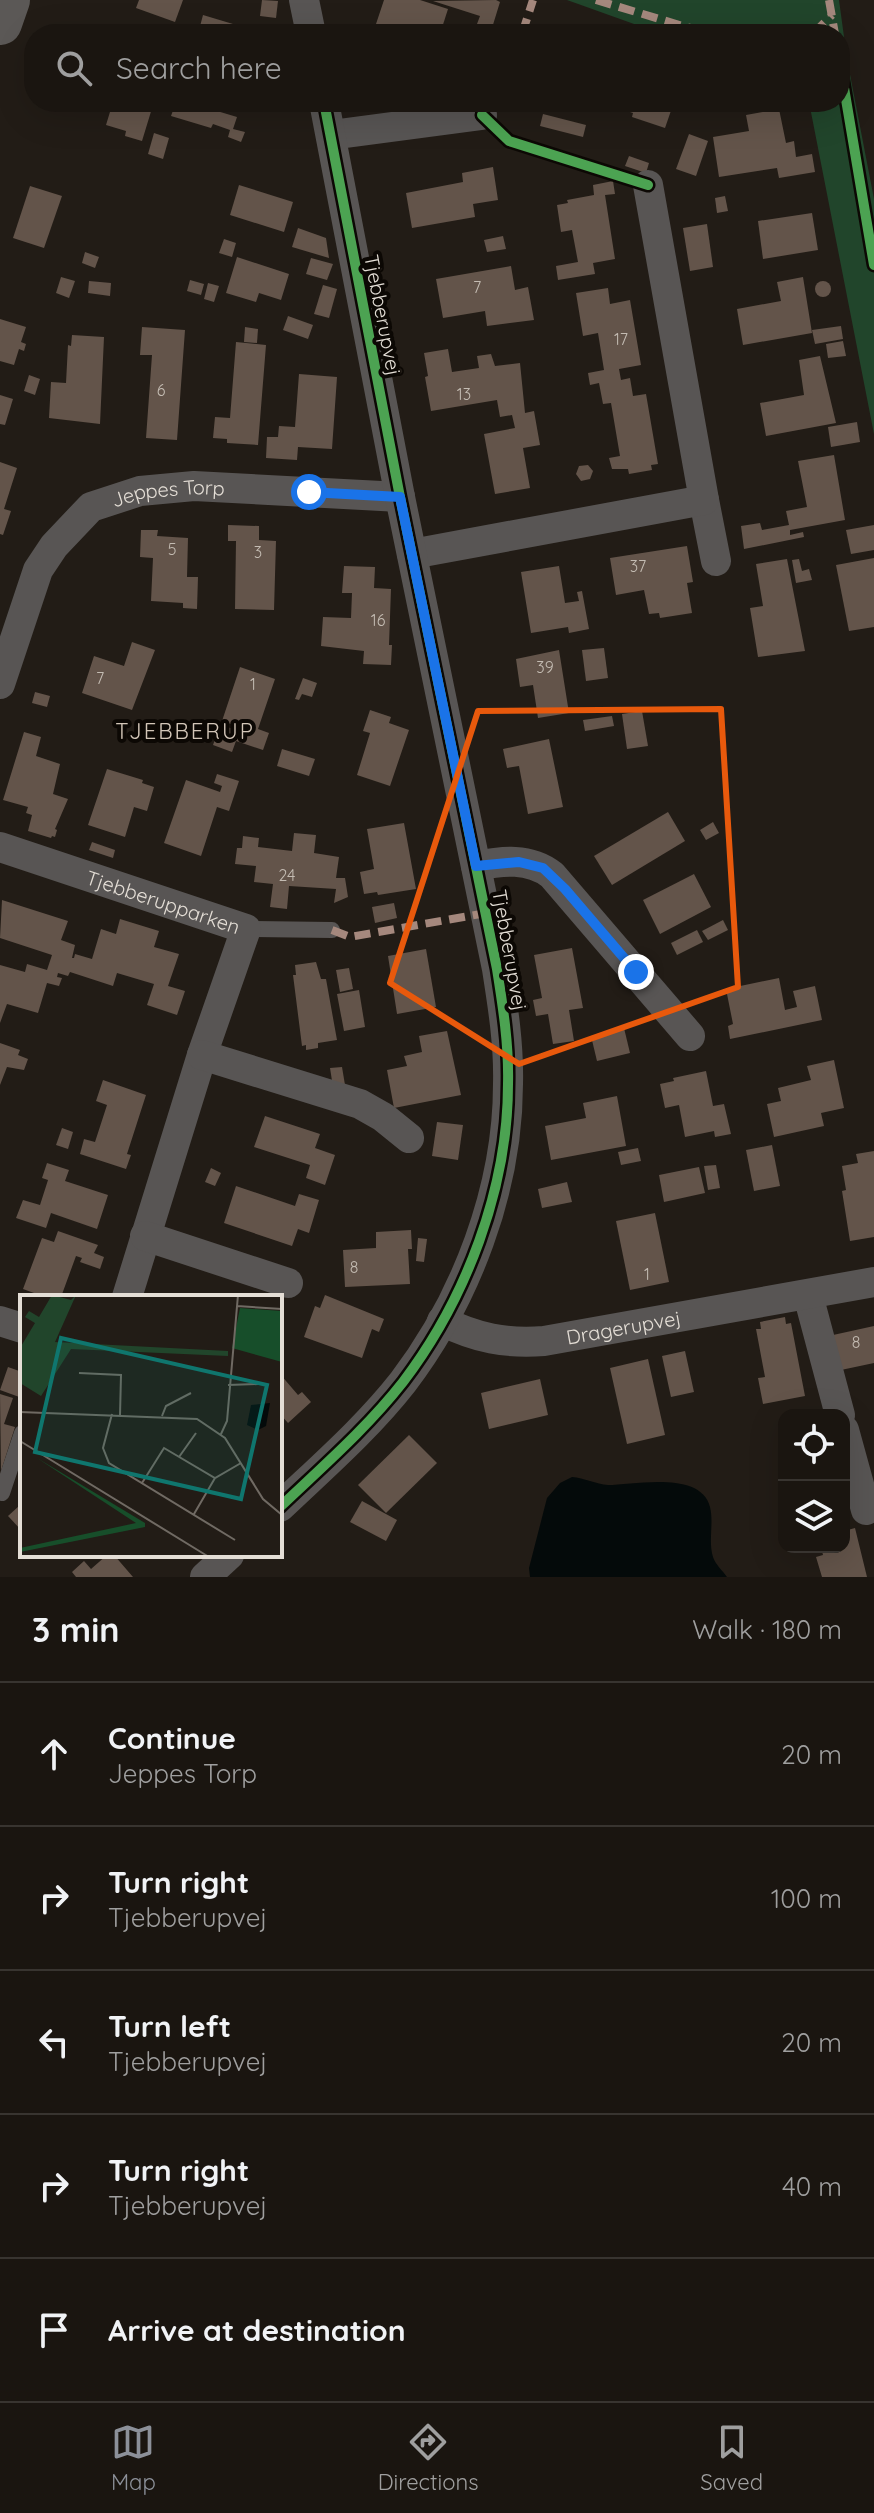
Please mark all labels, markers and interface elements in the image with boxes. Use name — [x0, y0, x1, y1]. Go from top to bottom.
search box — [24, 24, 850, 112]
icon: search — [52, 46, 96, 90]
text: Search here — [116, 49, 282, 87]
street label: Tjebberupvej — [359, 252, 407, 378]
house number: 7 — [473, 277, 481, 297]
house number: 17 — [614, 329, 628, 349]
house number: 6 — [157, 380, 166, 400]
house number: 13 — [457, 384, 471, 404]
street label: Jeppes Torp — [108, 473, 225, 512]
route start — [291, 474, 327, 510]
house number: 5 — [168, 539, 176, 559]
house number: 3 — [254, 542, 262, 562]
house number: 37 — [630, 556, 646, 576]
house number: 16 — [371, 610, 386, 630]
house number: 39 — [536, 657, 554, 677]
house number: 7 — [96, 668, 104, 688]
house number: 1 — [250, 674, 256, 694]
district label: TJEBBERUP — [115, 717, 255, 745]
street label: Tjebberupparken — [83, 864, 243, 939]
house number: 24 — [278, 865, 296, 885]
street label: Tjebberupvej — [487, 887, 533, 1013]
route end — [618, 954, 654, 990]
house number: 8 — [350, 1257, 358, 1277]
house number: 1 — [644, 1264, 650, 1284]
inset map — [20, 1295, 282, 1557]
street label: Dragerupvej — [564, 1304, 683, 1349]
house number: 8 — [852, 1332, 860, 1352]
map controls — [778, 1409, 850, 1553]
button: locate — [778, 1409, 850, 1481]
button: layers — [778, 1481, 850, 1553]
text: 3 min — [32, 1608, 119, 1651]
text: Walk · 180 m — [692, 1613, 842, 1646]
text: Continue — [108, 1719, 236, 1757]
icon: ahead — [32, 1732, 76, 1776]
text: 20 m — [781, 1738, 842, 1771]
text: Jeppes Torp — [108, 1757, 257, 1790]
text: Turn right — [108, 1863, 249, 1901]
icon: right — [32, 1876, 76, 1920]
text: 100 m — [771, 1882, 842, 1915]
text: Tjebberupvej — [108, 1901, 267, 1934]
text: Turn left — [108, 2007, 231, 2045]
icon: left — [32, 2020, 76, 2064]
text: 20 m — [781, 2026, 842, 2059]
text: Tjebberupvej — [108, 2045, 267, 2078]
text: Turn right — [108, 2151, 249, 2189]
icon: right — [32, 2164, 76, 2208]
text: 40 m — [782, 2170, 842, 2203]
text: Tjebberupvej — [108, 2189, 267, 2222]
icon: arrive — [32, 2308, 76, 2352]
text: Arrive at destination — [108, 2311, 406, 2349]
tab: Map — [111, 2420, 156, 2496]
tab: Directions — [378, 2420, 478, 2496]
tab: Saved — [700, 2420, 763, 2496]

